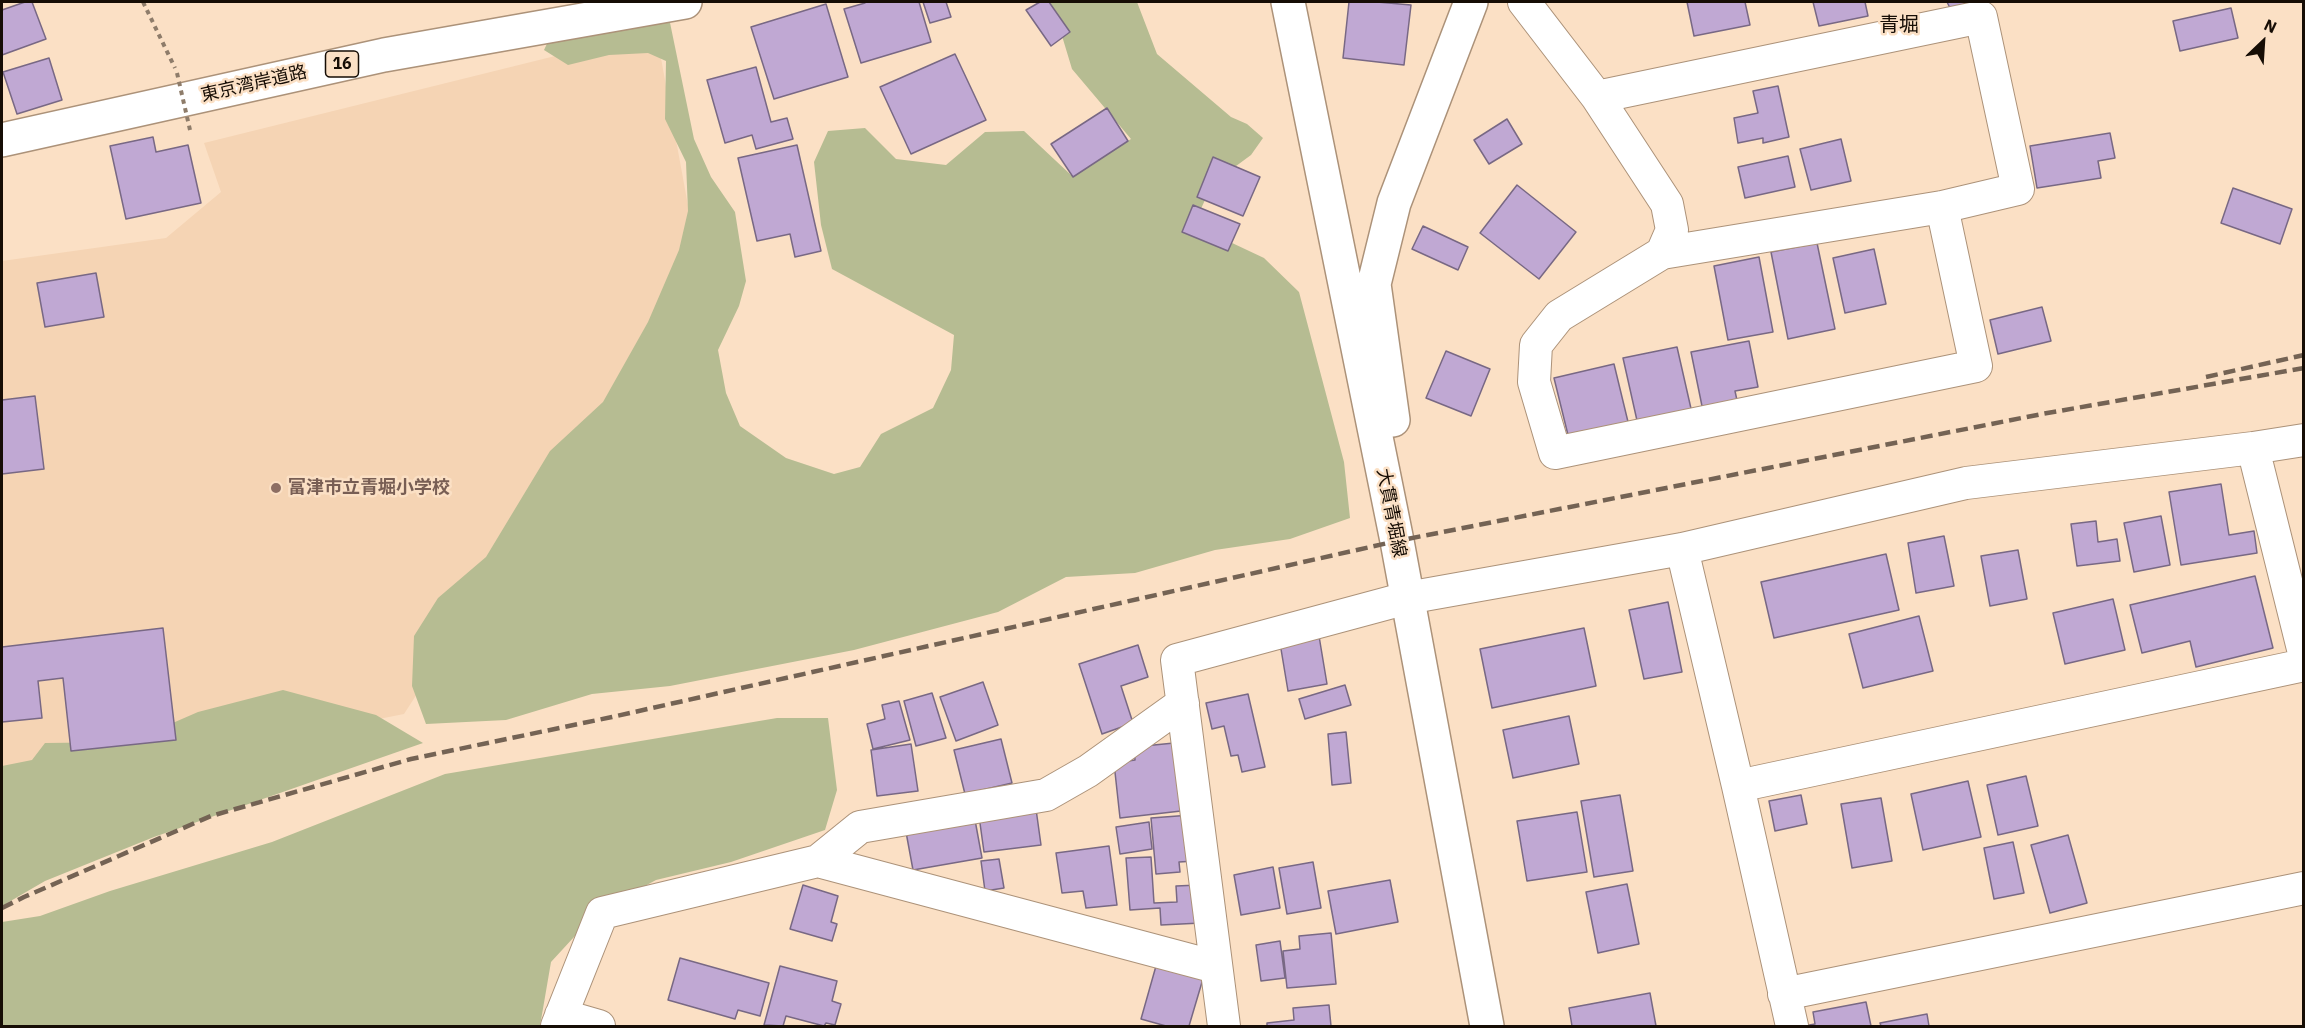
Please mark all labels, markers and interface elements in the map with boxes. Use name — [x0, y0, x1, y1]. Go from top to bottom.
north arrow — [2233, 12, 2293, 72]
district label: 青堀 — [1879, 13, 1919, 37]
text: N — [2261, 14, 2280, 37]
road number: 16 — [326, 51, 358, 77]
street label: 東京湾岸道路 — [199, 61, 309, 107]
street label: 大貫青堀線 — [1372, 467, 1410, 559]
place label: 富津市立青堀小学校 — [288, 477, 450, 499]
marker: 富津市立青堀小学校 — [269, 481, 283, 495]

